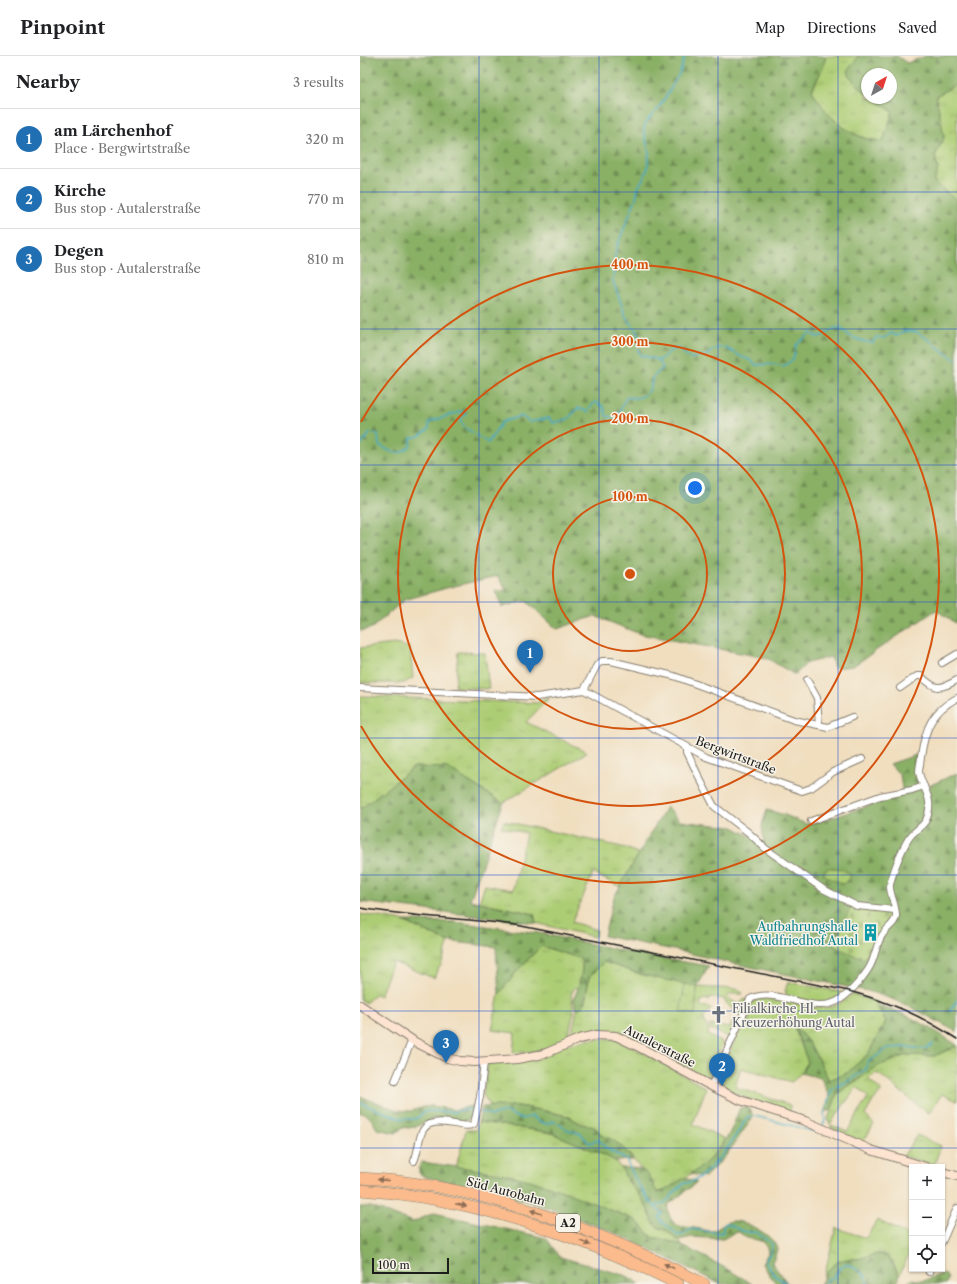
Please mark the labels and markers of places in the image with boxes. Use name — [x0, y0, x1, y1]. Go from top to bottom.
centre of rings — [623, 567, 637, 581]
pin: 1 — [517, 640, 543, 673]
place label: Aufbahrungshalle Waldfriedhof Autal — [749, 919, 858, 948]
building icon: Aufbahrungshalle Waldfriedhof Autal — [861, 923, 881, 943]
place label: Filialkirche Hl. Kreuzerhöhung Autal — [732, 1001, 855, 1030]
church icon: Filialkirche Hl. Kreuzerhöhung Autal — [709, 1005, 729, 1025]
pin: 3 — [433, 1030, 459, 1063]
pin: 2 — [709, 1053, 735, 1086]

